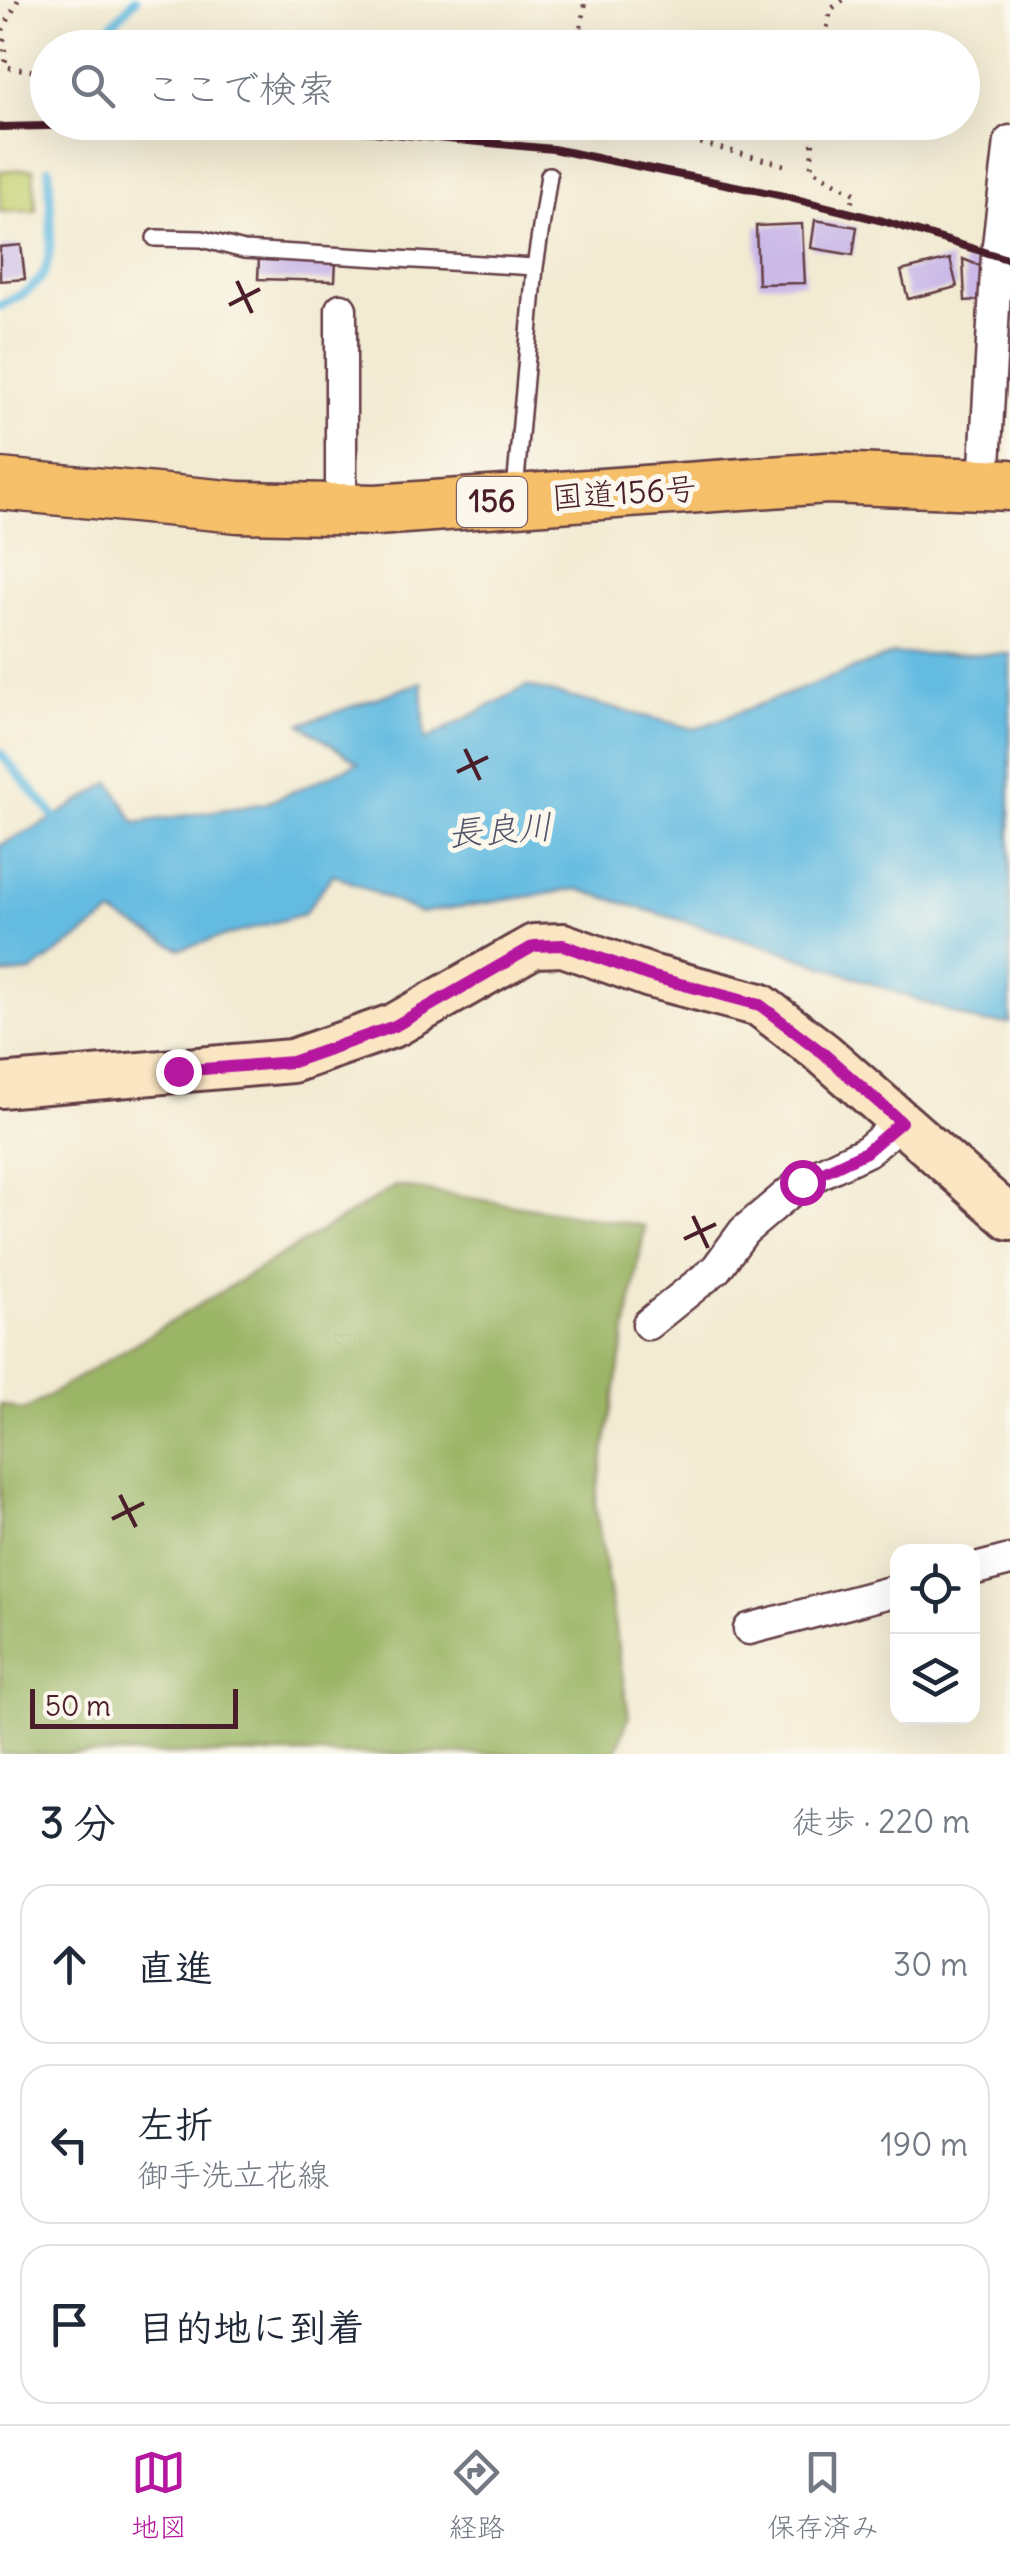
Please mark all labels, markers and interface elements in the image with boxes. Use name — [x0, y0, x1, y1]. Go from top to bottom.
search box — [30, 30, 980, 140]
icon: search — [65, 58, 120, 113]
text: ここで検索 — [145, 65, 335, 112]
street label: 国道156号 — [550, 467, 698, 518]
road number: 156 — [457, 477, 527, 527]
water label: 長良川 — [446, 803, 554, 855]
route end — [156, 1049, 202, 1095]
route start — [780, 1160, 826, 1206]
map controls — [890, 1544, 980, 1724]
button: locate — [890, 1544, 980, 1634]
button: layers — [890, 1634, 980, 1724]
scale bar — [30, 1684, 238, 1728]
text: 50 m — [45, 1688, 111, 1724]
text: 3 分 — [40, 1797, 116, 1849]
text: 徒歩 · 220 m — [792, 1801, 970, 1842]
icon: ahead — [42, 1937, 97, 1992]
text: 直進 — [137, 1944, 213, 1991]
text: 30 m — [893, 1944, 968, 1985]
text: 左折 — [137, 2101, 213, 2148]
icon: left — [42, 2117, 97, 2172]
text: 190 m — [880, 2124, 968, 2165]
text: 御手洗立花線 — [137, 2154, 329, 2195]
icon: arrive — [42, 2297, 97, 2352]
text: 目的地に到着 — [137, 2304, 365, 2351]
tab: 地図 — [131, 2445, 187, 2545]
tab: 経路 — [449, 2445, 505, 2545]
tab: 保存済み — [767, 2445, 879, 2545]

